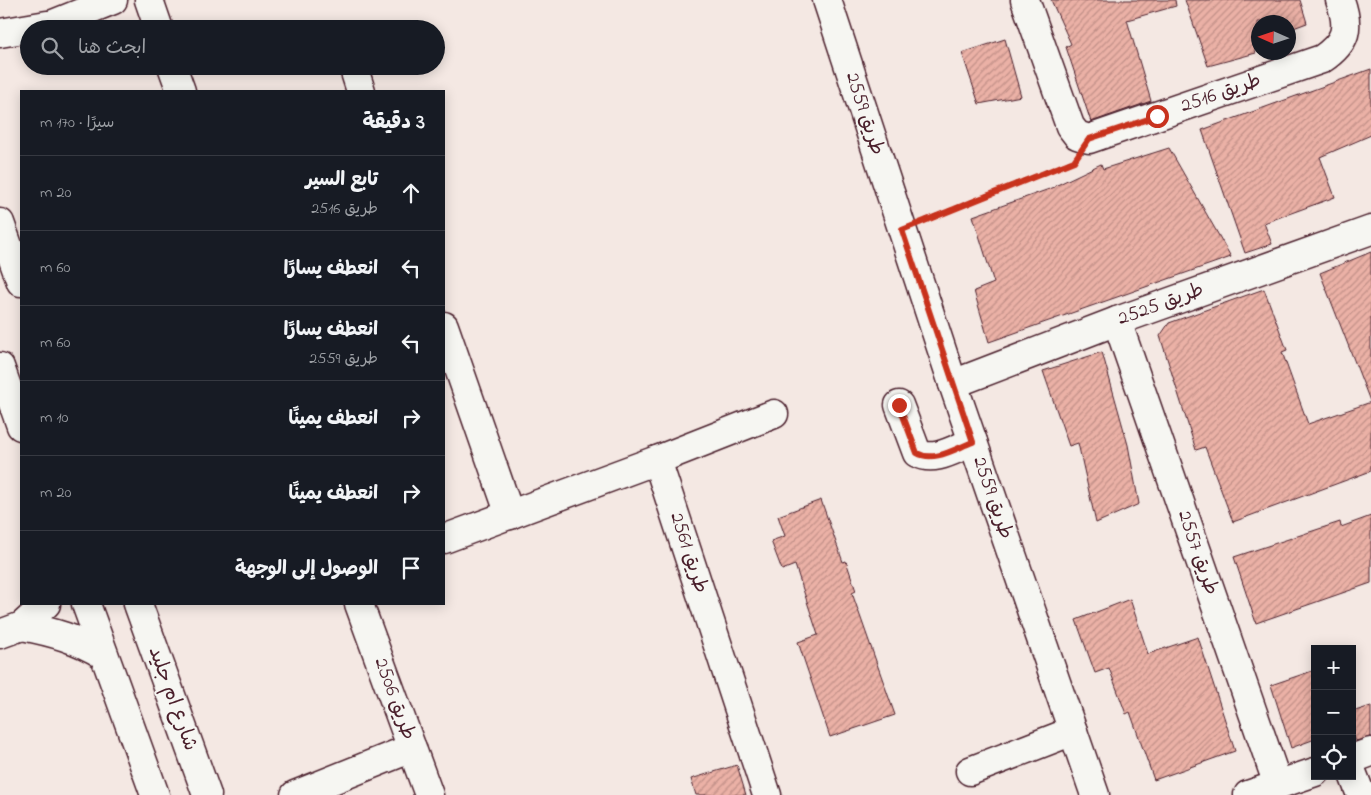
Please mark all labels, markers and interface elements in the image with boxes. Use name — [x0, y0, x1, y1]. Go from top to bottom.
north arrow — [1251, 15, 1296, 60]
search box — [20, 20, 445, 75]
icon: search — [38, 34, 66, 62]
text: ابحث هنا — [78, 35, 146, 62]
street label: طريق 2516 — [1177, 67, 1265, 121]
street label: طريق 2559 — [837, 69, 891, 159]
route start — [1146, 105, 1169, 128]
text: 3 دقيقة — [363, 108, 425, 138]
text: سيرًا · 170 m — [40, 111, 114, 135]
text: تابع السير — [306, 167, 378, 194]
icon: ahead — [397, 179, 425, 207]
text: 20 m — [40, 181, 71, 205]
text: طريق 2516 — [311, 197, 378, 221]
icon: left — [397, 254, 425, 282]
text: 60 m — [40, 256, 70, 280]
text: انعطف يسارًا — [283, 256, 378, 283]
street label: طريق 2525 — [1114, 276, 1208, 334]
text: انعطف يسارًا — [283, 317, 378, 344]
icon: left — [397, 329, 425, 357]
text: 60 m — [40, 331, 70, 355]
text: طريق 2559 — [309, 347, 378, 371]
route end — [888, 394, 911, 417]
icon: right — [397, 404, 425, 432]
text: 10 m — [40, 406, 68, 430]
text: انعطف يمينًا — [288, 406, 378, 433]
street label: طريق 2559 — [964, 453, 1020, 543]
icon: right — [397, 479, 425, 507]
text: 20 m — [40, 481, 71, 505]
text: انعطف يمينًا — [288, 481, 378, 508]
street label: طريق 2557 — [1169, 507, 1225, 599]
street label: طريق 2561 — [661, 509, 715, 597]
icon: arrive — [397, 554, 425, 582]
text: الوصول إلى الوجهة — [235, 556, 378, 583]
street label: شارع ام جليد — [140, 643, 204, 755]
map controls — [1311, 645, 1356, 780]
button: + — [1311, 645, 1356, 690]
street label: طريق 2506 — [366, 654, 422, 744]
button: − — [1311, 690, 1356, 735]
button: locate — [1311, 735, 1356, 780]

